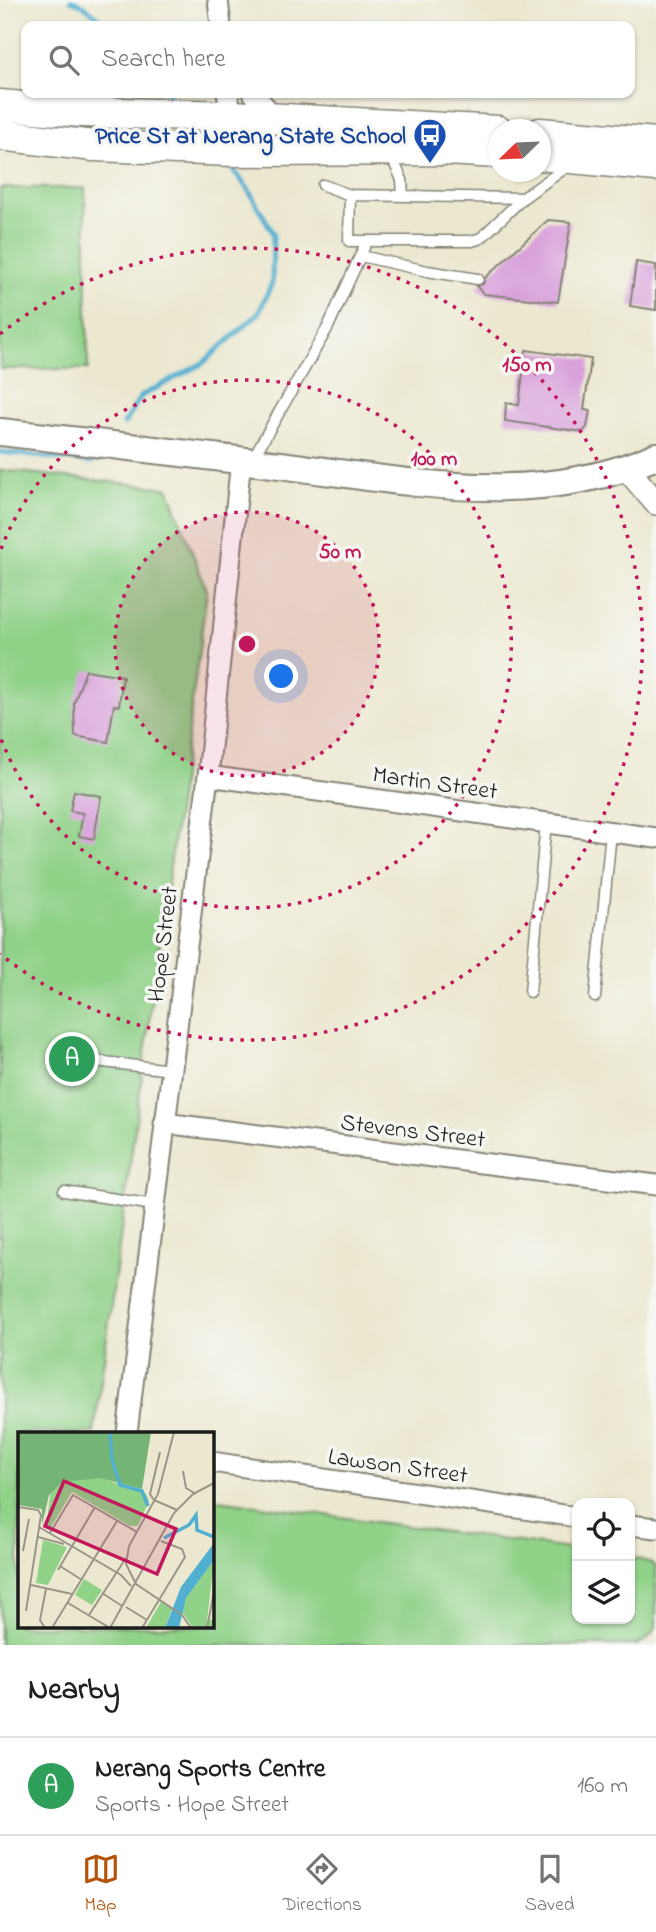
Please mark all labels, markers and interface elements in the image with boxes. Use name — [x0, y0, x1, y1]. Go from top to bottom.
search box — [21, 21, 635, 98]
icon: search — [45, 41, 83, 79]
text: Search here — [101, 41, 226, 79]
bus stop icon: Price St at Nerang State School — [411, 116, 449, 165]
north arrow — [488, 119, 551, 182]
place label: Price St at Nerang State School — [95, 120, 406, 156]
text: 150 m — [502, 351, 552, 381]
text: 100 m — [411, 445, 457, 475]
text: 50 m — [319, 538, 361, 568]
centre of rings — [235, 632, 259, 656]
your location — [264, 659, 298, 693]
street label: Martin Street — [370, 758, 499, 811]
street label: Hope Street — [140, 884, 189, 1004]
pin: A — [49, 1033, 95, 1085]
street label: Stevens Street — [338, 1106, 487, 1159]
inset map — [18, 1432, 214, 1628]
street label: Lawson Street — [326, 1440, 470, 1495]
map controls — [572, 1498, 635, 1624]
button: locate — [572, 1498, 635, 1561]
button: layers — [572, 1561, 635, 1624]
text: Nearby — [28, 1669, 120, 1713]
text: Nerang Sports Centre — [95, 1751, 325, 1789]
text: A — [44, 1770, 58, 1803]
text: 160 m — [577, 1770, 628, 1803]
text: Sports · Hope Street — [95, 1789, 289, 1822]
tab: Map — [82, 1850, 120, 1919]
tab: Directions — [283, 1850, 362, 1919]
tab: Saved — [525, 1850, 574, 1919]

